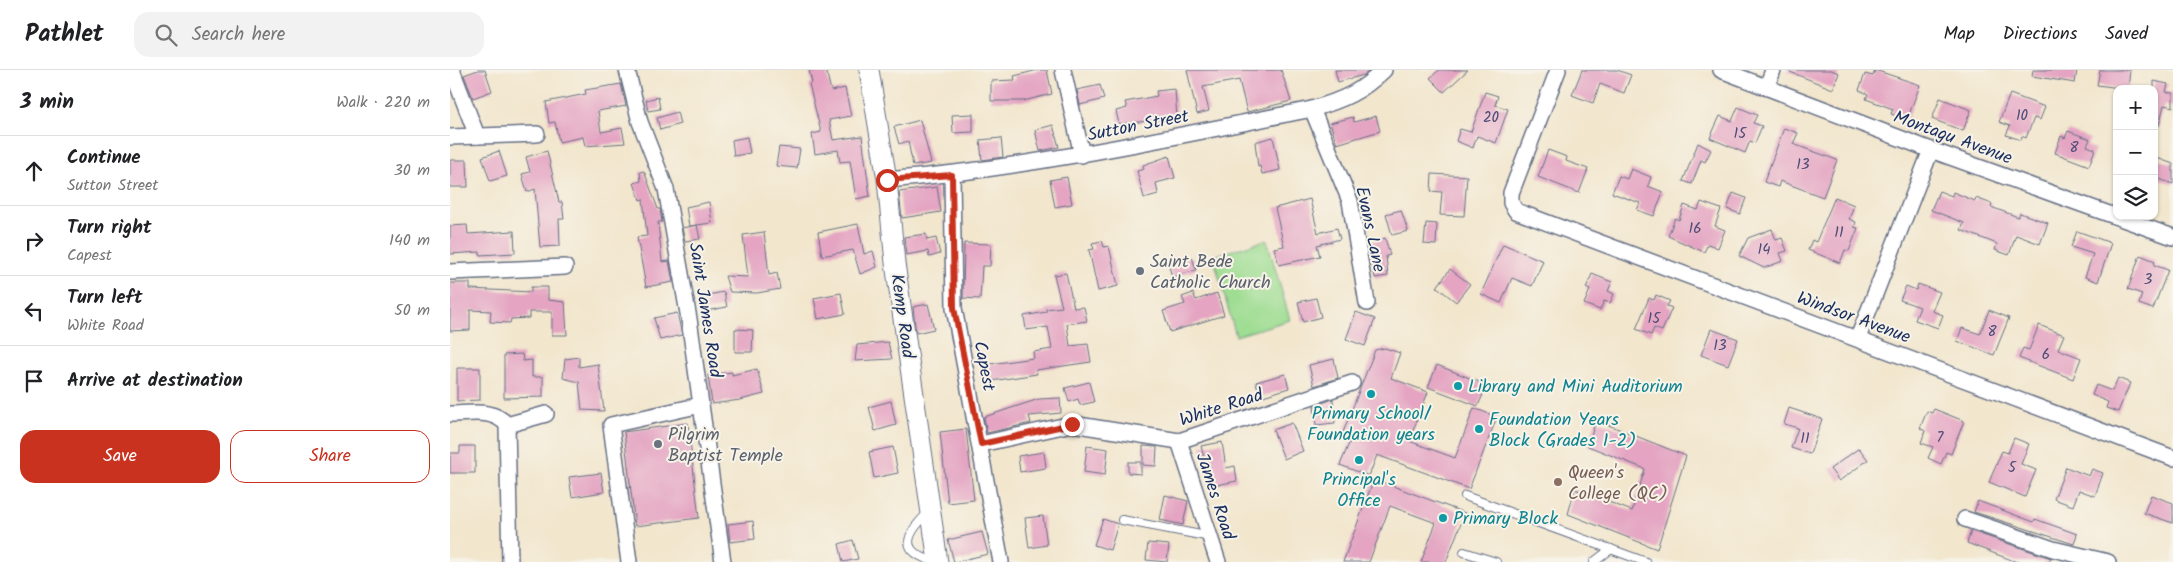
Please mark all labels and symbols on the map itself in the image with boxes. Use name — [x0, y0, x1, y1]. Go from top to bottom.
street label: Sutton Street — [1085, 102, 1193, 151]
street label: Montagu Avenue — [1889, 103, 2016, 173]
house number: 10 — [2016, 104, 2029, 128]
house number: 20 — [1483, 106, 1500, 130]
house number: 15 — [1734, 122, 1747, 146]
house number: 8 — [2069, 136, 2079, 160]
house number: 13 — [1796, 153, 1810, 177]
route start — [876, 169, 899, 192]
street label: Evans Lane — [1346, 184, 1393, 275]
house number: 16 — [1688, 217, 1702, 241]
house number: 11 — [1834, 221, 1844, 245]
house number: 14 — [1758, 238, 1770, 262]
street label: Saint James Road — [680, 241, 730, 381]
place label: Saint Bede Catholic Church — [1150, 248, 1271, 298]
marker: Saint Bede Catholic Church — [1134, 265, 1146, 277]
house number: 3 — [2144, 268, 2153, 292]
street label: Kemp Road — [881, 272, 922, 361]
street label: Windsor Avenue — [1793, 284, 1914, 352]
house number: 15 — [1648, 307, 1661, 331]
house number: 8 — [1987, 320, 1997, 344]
house number: 13 — [1713, 334, 1727, 358]
street label: Capest — [964, 339, 1003, 395]
house number: 6 — [2042, 343, 2050, 367]
place label: Library and Mini Auditorium — [1468, 373, 1683, 402]
marker: Library and Mini Auditorium — [1452, 380, 1464, 392]
street label: White Road — [1176, 381, 1268, 436]
marker: Primary School/ Foundation years — [1365, 388, 1377, 400]
place label: Primary School/ Foundation years — [1307, 400, 1435, 450]
place label: Foundation Years Block (Grades 1-2) — [1489, 406, 1636, 456]
route end — [1061, 413, 1084, 436]
place label: Pilgrim Baptist Temple — [668, 421, 783, 471]
marker: Foundation Years Block (Grades 1-2) — [1473, 423, 1485, 435]
house number: 7 — [1937, 426, 1945, 450]
house number: 11 — [1800, 427, 1810, 451]
marker: Pilgrim Baptist Temple — [652, 438, 664, 450]
street label: James Road — [1187, 449, 1243, 545]
marker: Principal's Office — [1353, 454, 1365, 466]
house number: 5 — [2008, 456, 2017, 480]
place label: Queen's College (QC) — [1568, 459, 1668, 509]
place label: Principal's Office — [1322, 466, 1396, 516]
marker: Queen's College (QC) — [1552, 476, 1564, 488]
place label: Primary Block — [1453, 505, 1558, 534]
marker: Primary Block — [1437, 512, 1449, 524]

